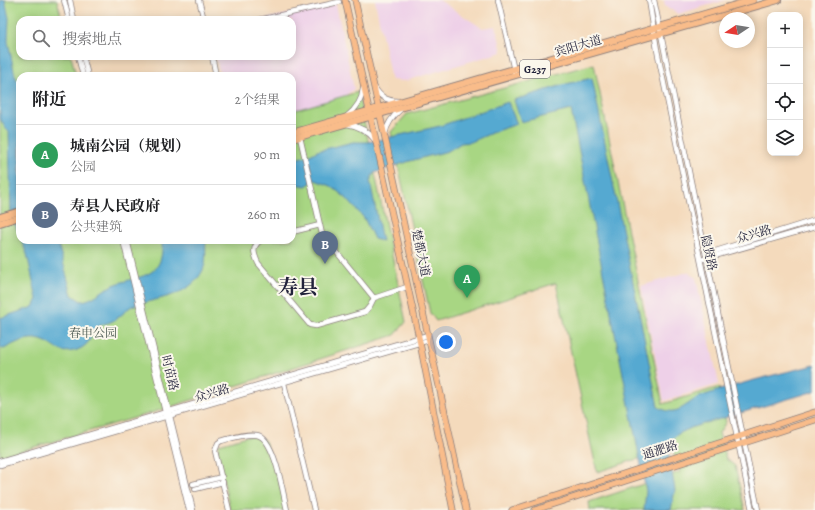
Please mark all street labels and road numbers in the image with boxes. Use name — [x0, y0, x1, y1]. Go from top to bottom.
street label: 宾阳大道 — [553, 32, 603, 60]
road number: G237 — [520, 60, 550, 78]
street label: 众兴路 — [734, 221, 774, 247]
street label: 楚都大道 — [408, 228, 434, 278]
street label: 隐贤路 — [697, 234, 721, 272]
street label: 时苗路 — [158, 354, 182, 392]
street label: 众兴路 — [192, 380, 232, 406]
street label: 通淝路 — [640, 437, 680, 463]

